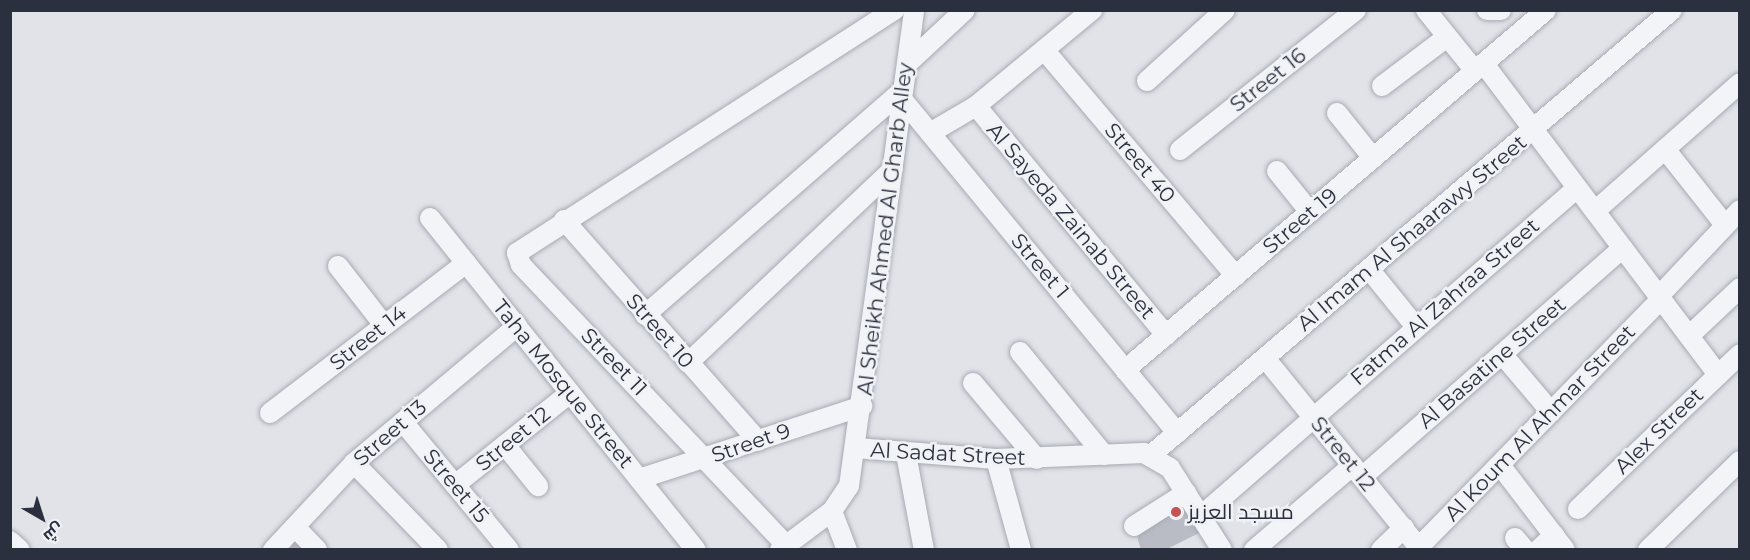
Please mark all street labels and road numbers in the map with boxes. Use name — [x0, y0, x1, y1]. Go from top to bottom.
street label: Street 16 — [1225, 43, 1311, 117]
street label: Al Sheikh Ahmed Al Gharb Alley — [852, 61, 918, 397]
street label: Al Sayeda Zainab Street — [981, 118, 1161, 324]
street label: Street 40 — [1099, 118, 1181, 208]
street label: Al Imam Al Shaarawy Street — [1292, 130, 1532, 336]
street label: Street 19 — [1258, 183, 1342, 259]
street label: Fatma Al Zahraa Street — [1346, 213, 1544, 391]
street label: Street 1 — [1006, 229, 1074, 303]
street label: Street 10 — [621, 289, 699, 373]
street label: Al Basatine Street — [1413, 292, 1571, 434]
street label: Taha Mosque Street — [487, 295, 639, 473]
street label: Street 14 — [325, 300, 411, 376]
street label: Al Koum Al Ahmar Street — [1440, 320, 1640, 526]
street label: Street 11 — [576, 323, 652, 401]
street label: Alex Street — [1610, 383, 1708, 479]
street label: Street 13 — [348, 394, 432, 472]
street label: Street 12 — [471, 401, 555, 477]
street label: Street 12 — [1305, 412, 1381, 496]
street label: Street 9 — [708, 418, 794, 468]
street label: Al Sadat Street — [870, 437, 1026, 471]
street label: Street 15 — [418, 444, 494, 528]

